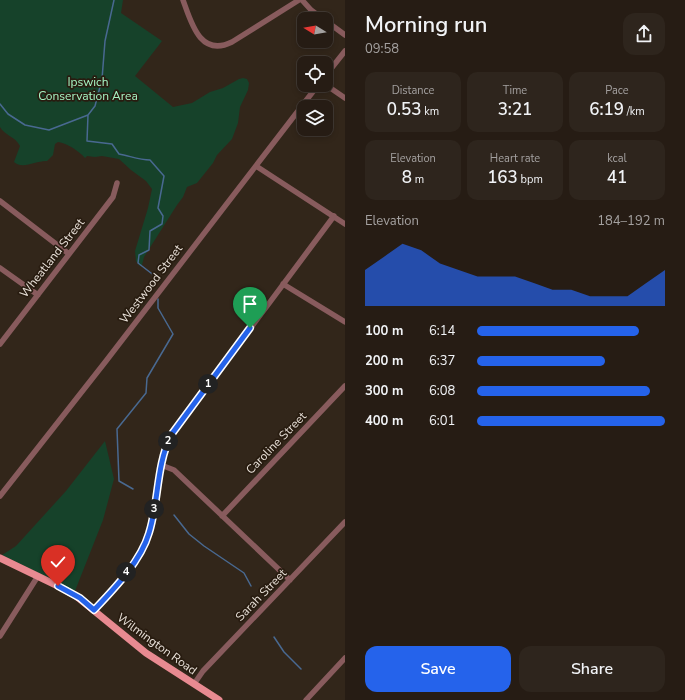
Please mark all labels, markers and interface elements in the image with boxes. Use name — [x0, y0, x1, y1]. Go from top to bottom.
text: Morning run — [365, 10, 488, 40]
north arrow — [297, 12, 333, 48]
map controls — [297, 12, 333, 136]
button: share — [623, 13, 665, 55]
text: 09:58 — [365, 40, 399, 58]
button: locate — [297, 56, 333, 92]
park label: Ipswich Conservation Area — [38, 74, 138, 104]
text: Distance — [392, 83, 434, 98]
text: Time — [503, 83, 527, 98]
text: Pace — [605, 83, 629, 98]
text: 0.53 — [387, 98, 421, 121]
text: 3:21 — [498, 98, 532, 121]
text: 6:19 — [589, 98, 624, 121]
button: layers — [297, 100, 333, 136]
text: km — [421, 104, 439, 119]
text: /km — [624, 104, 645, 119]
text: Elevation — [390, 151, 436, 166]
text: Heart rate — [490, 151, 540, 166]
text: kcal — [607, 151, 627, 166]
text: 8 — [402, 166, 412, 189]
text: 163 — [487, 166, 518, 189]
text: 41 — [607, 166, 627, 189]
text: m — [412, 172, 424, 187]
text: bpm — [518, 172, 543, 187]
text: Elevation — [365, 212, 419, 230]
text: 184–192 m — [597, 212, 665, 230]
street label: Wheatland Street — [16, 214, 89, 301]
street label: Westwood Street — [116, 241, 186, 327]
pin — [233, 287, 267, 328]
icon: arrive — [239, 293, 261, 315]
text: 100 m — [365, 322, 403, 340]
text: 6:14 — [429, 322, 455, 340]
text: 200 m — [365, 352, 403, 370]
text: 6:37 — [429, 352, 455, 370]
pin: 1 — [198, 374, 218, 394]
text: 1 — [205, 376, 211, 391]
text: 300 m — [365, 382, 403, 400]
text: 6:08 — [429, 382, 455, 400]
street label: Caroline Street — [242, 408, 310, 478]
text: 400 m — [365, 412, 403, 430]
text: 6:01 — [429, 412, 455, 430]
pin: 2 — [158, 431, 178, 451]
text: 2 — [165, 433, 171, 448]
pin: 3 — [144, 499, 164, 519]
text: 3 — [151, 501, 157, 516]
pin — [41, 545, 75, 586]
icon: check — [47, 551, 69, 573]
pin: 4 — [116, 562, 136, 582]
text: 4 — [123, 564, 129, 579]
street label: Sarah Street — [232, 565, 291, 625]
street label: Wilmington Road — [114, 610, 200, 678]
button: Save — [365, 646, 511, 692]
button: Share — [519, 646, 665, 692]

